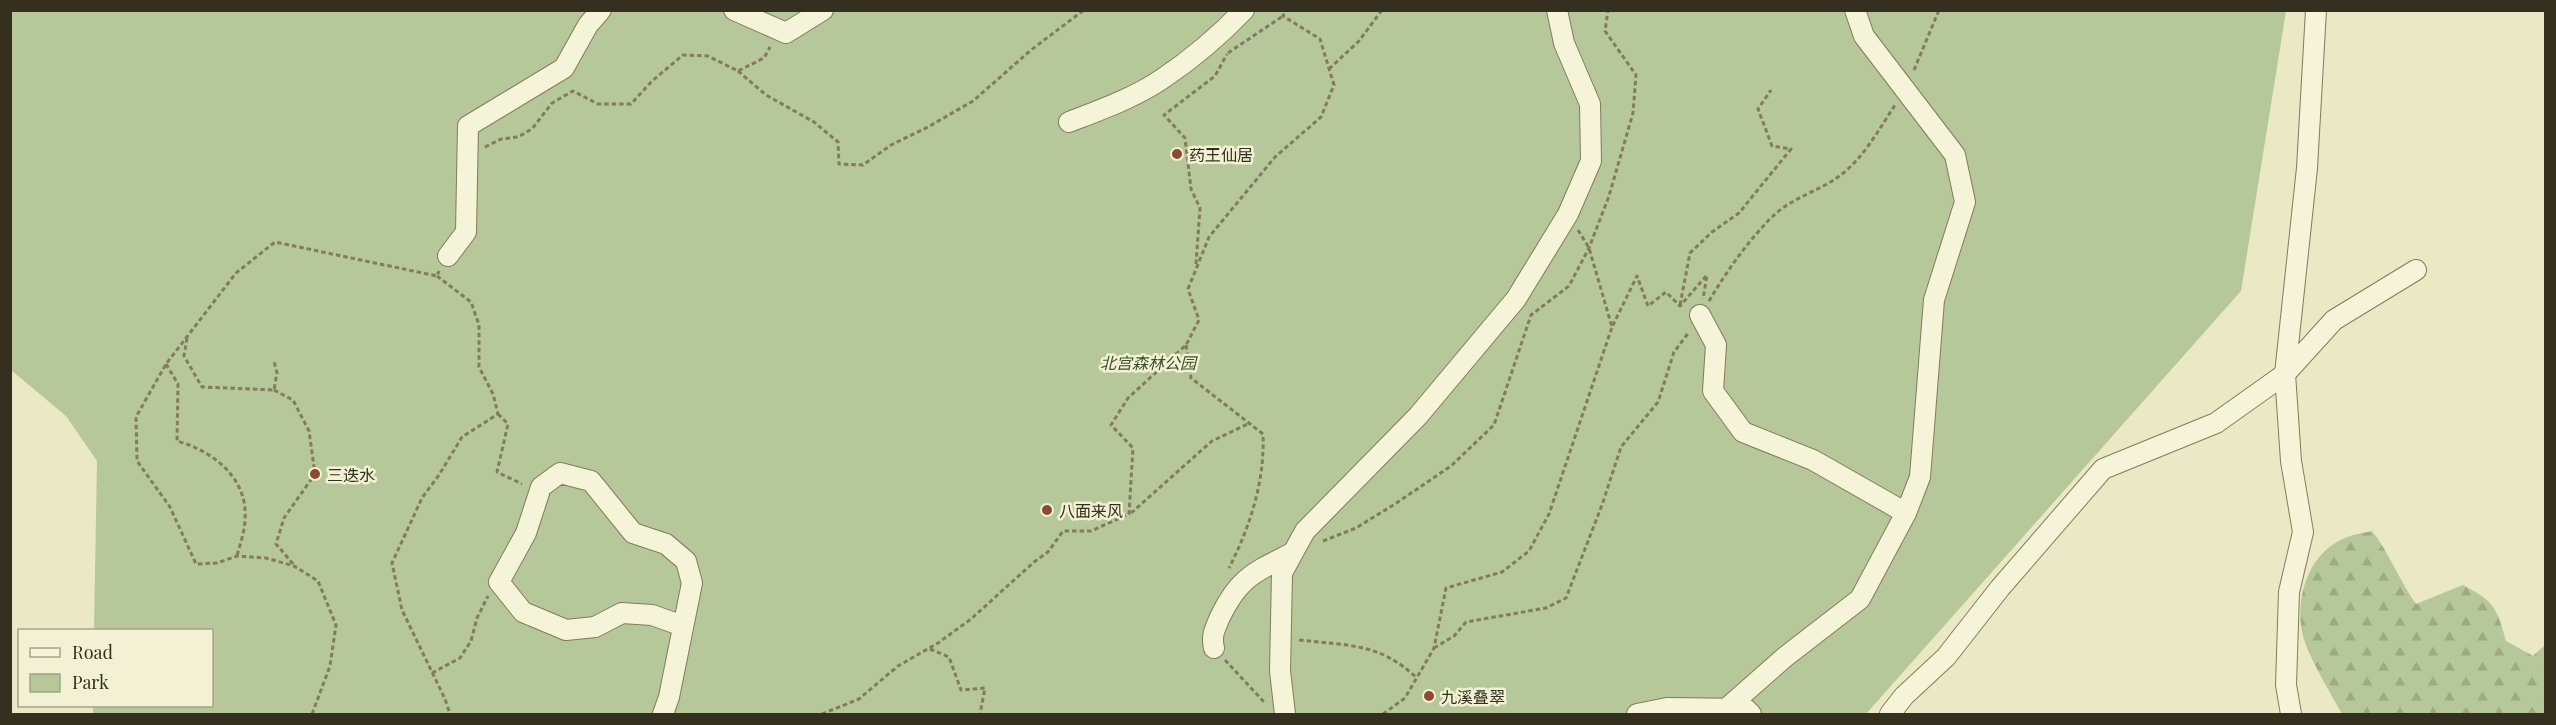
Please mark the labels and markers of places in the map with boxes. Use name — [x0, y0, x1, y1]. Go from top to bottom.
place label: 药王仙居 — [1189, 144, 1253, 165]
marker: 药王仙居 — [1170, 147, 1184, 161]
place label: 三迭水 — [327, 464, 375, 485]
marker: 三迭水 — [308, 467, 322, 481]
place label: 八面来风 — [1059, 500, 1123, 521]
marker: 八面来风 — [1040, 503, 1054, 517]
place label: 九溪叠翠 — [1441, 686, 1505, 707]
marker: 九溪叠翠 — [1422, 689, 1436, 703]

